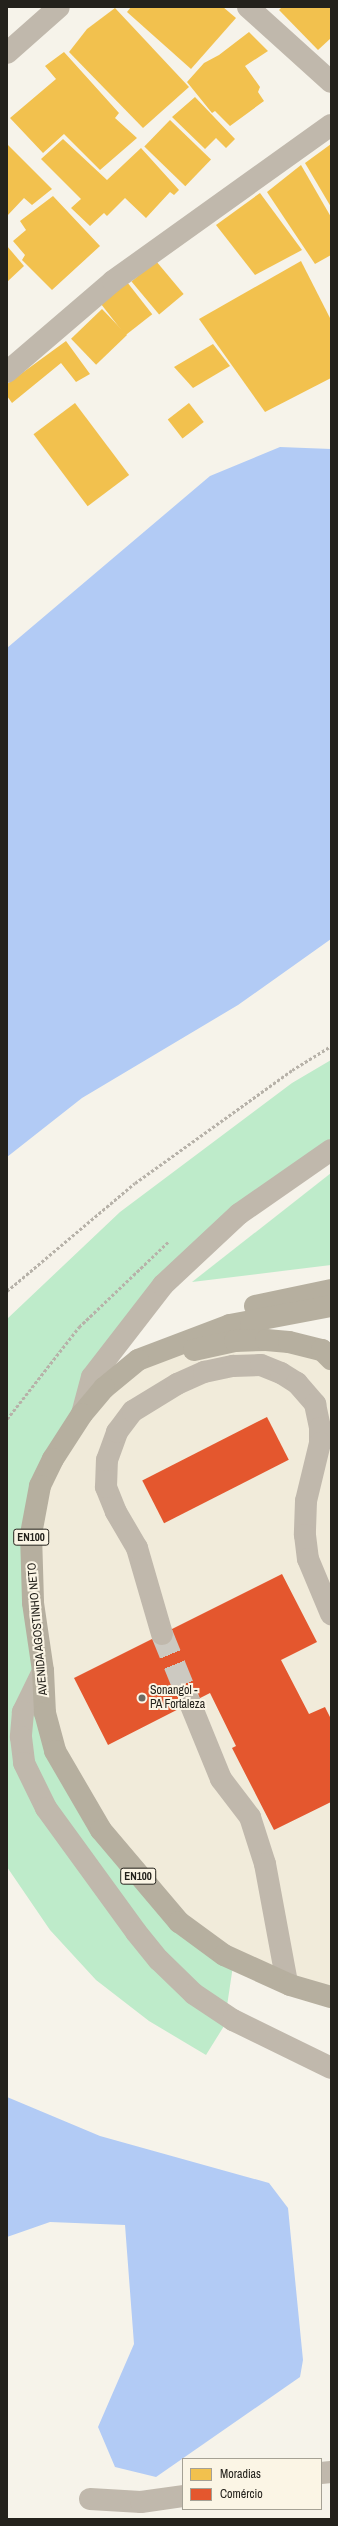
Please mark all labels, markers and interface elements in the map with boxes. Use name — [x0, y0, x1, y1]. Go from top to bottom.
road number: EN100 — [13, 1528, 49, 1546]
street label: AVENIDA AGOSTINHO NETO — [25, 1562, 51, 1696]
place label: Sonangol - PA Fortaleza — [150, 1684, 206, 1712]
marker: Sonangol - PA Fortaleza — [137, 1693, 147, 1703]
road number: EN100 — [120, 1867, 156, 1885]
legend — [182, 2458, 322, 2510]
text: Moradias — [220, 2466, 261, 2482]
text: Comércio — [220, 2486, 263, 2502]

